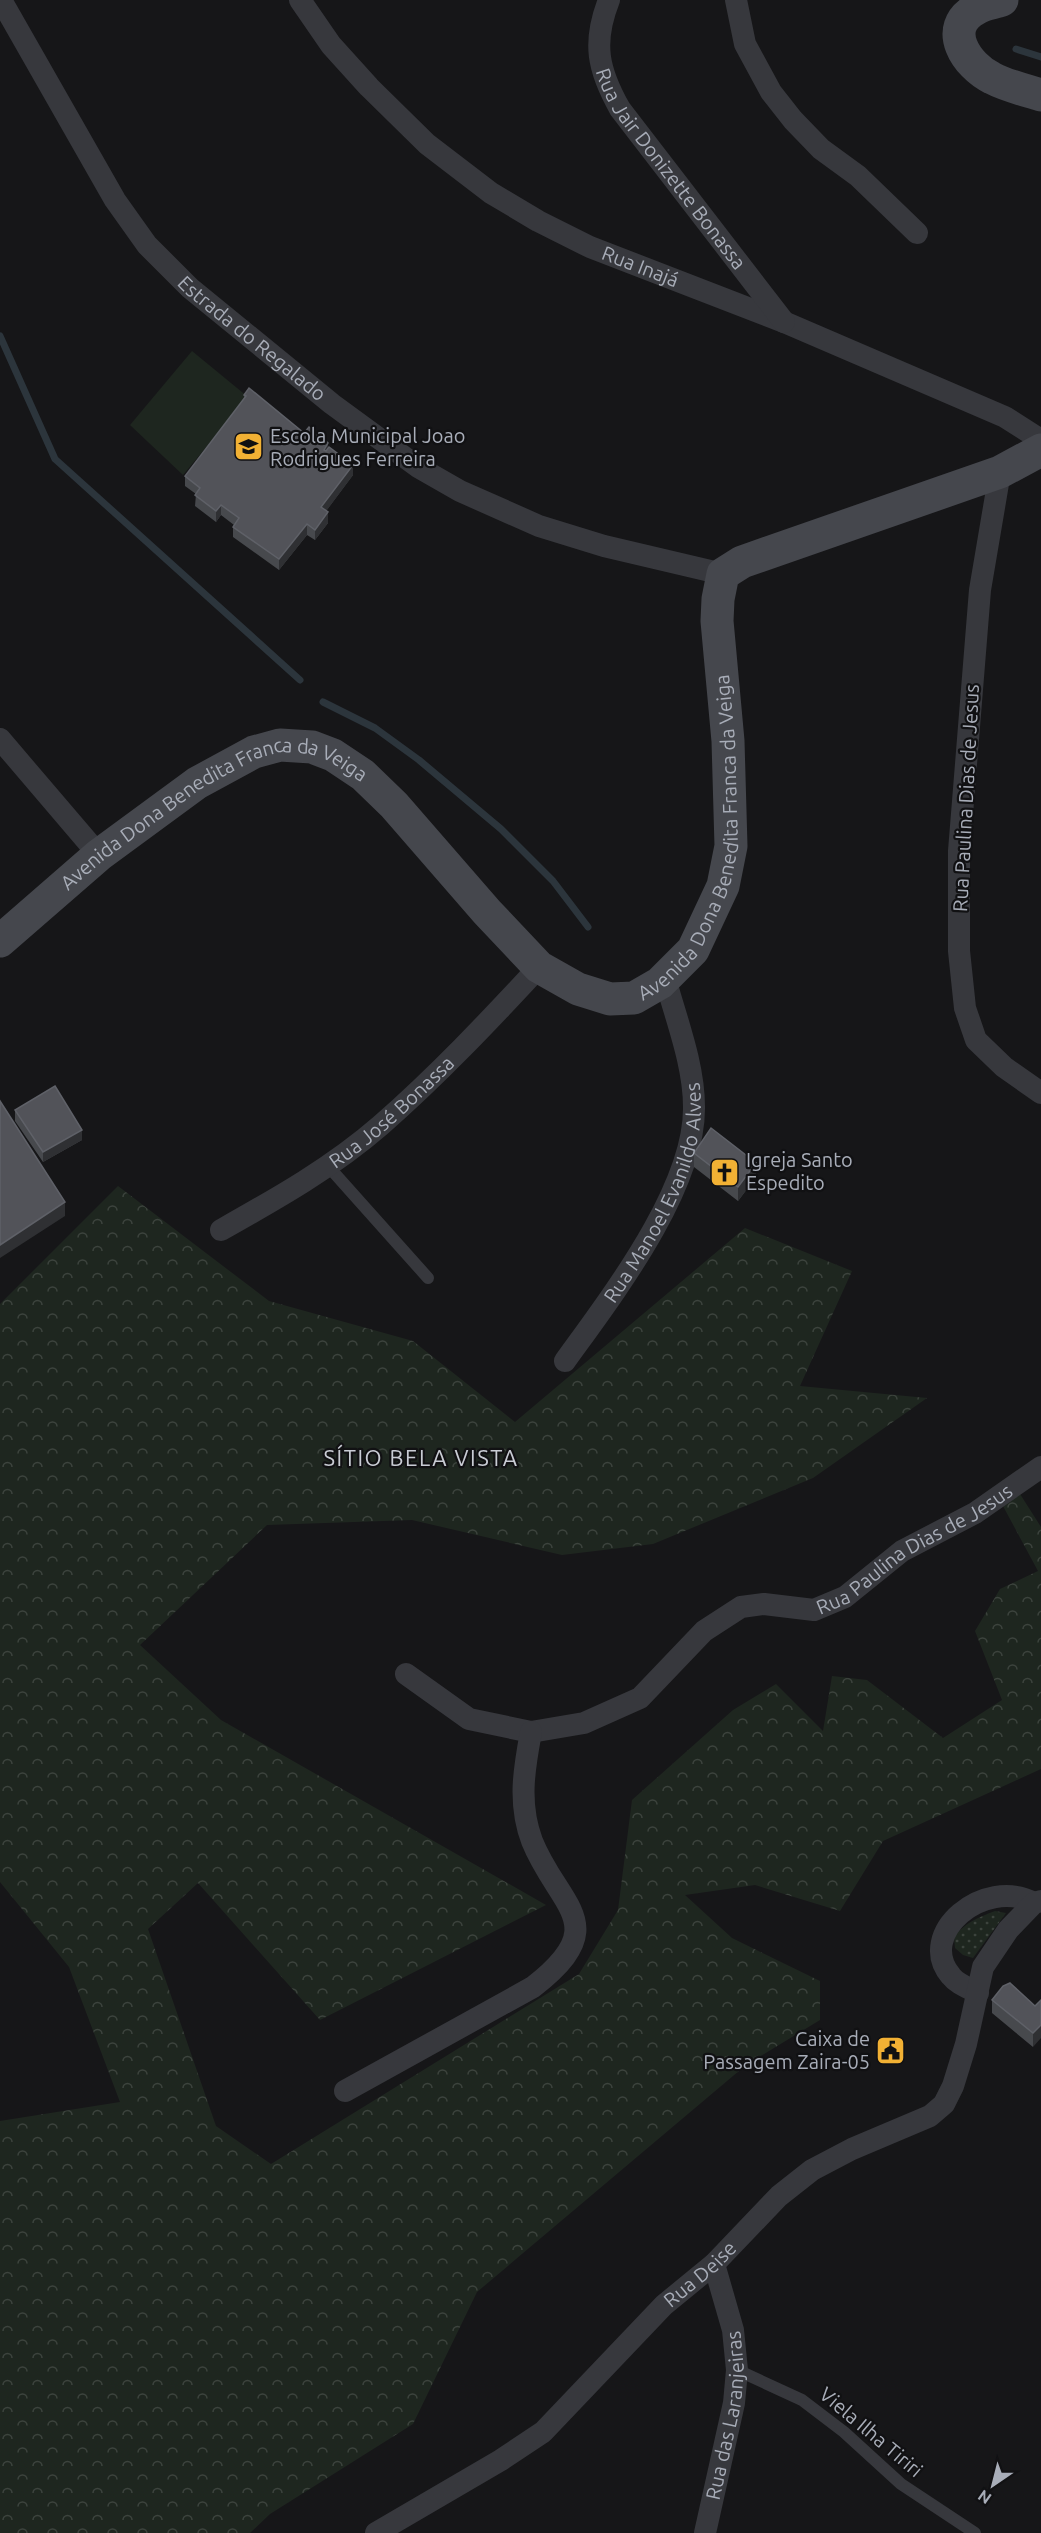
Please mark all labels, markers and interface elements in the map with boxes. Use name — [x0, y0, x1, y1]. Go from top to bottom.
street label: Rua Jair Donizette Bonassa — [592, 65, 751, 274]
street label: Rua Inajá — [599, 241, 682, 291]
street label: Estrada do Regalado — [173, 271, 331, 405]
place label: Escola Municipal Joao Rodrigues Ferreira — [270, 424, 466, 470]
school or university icon: Escola Municipal Joao Rodrigues Ferreira — [233, 431, 265, 463]
street label: Avenida Dona Benedita Franca da Veiga — [633, 674, 743, 1005]
street label: Rua Paulina Dias de Jesus — [948, 683, 983, 912]
street label: Avenida Dona Benedita Franca da Veiga — [56, 733, 372, 894]
street label: Rua José Bonassa — [324, 1051, 458, 1172]
street label: Rua Manoel Evanildo Alves — [599, 1081, 705, 1307]
place label: Igreja Santo Espedito — [746, 1148, 853, 1194]
church icon: Igreja Santo Espedito — [709, 1156, 741, 1188]
district label: SÍTIO BELA VISTA — [323, 1444, 519, 1470]
street label: Rua Paulina Dias de Jesus — [813, 1479, 1016, 1619]
place label: Caixa de Passagem Zaira-05 — [703, 2027, 870, 2073]
public building icon: Caixa de Passagem Zaira-05 — [875, 2035, 907, 2067]
street label: Rua Deise — [659, 2236, 741, 2312]
street label: Rua das Laranjeiras — [701, 2330, 748, 2502]
street label: Viela Ilha Tiriri — [815, 2382, 927, 2481]
north arrow — [963, 2455, 1023, 2515]
text: N — [974, 2486, 994, 2508]

